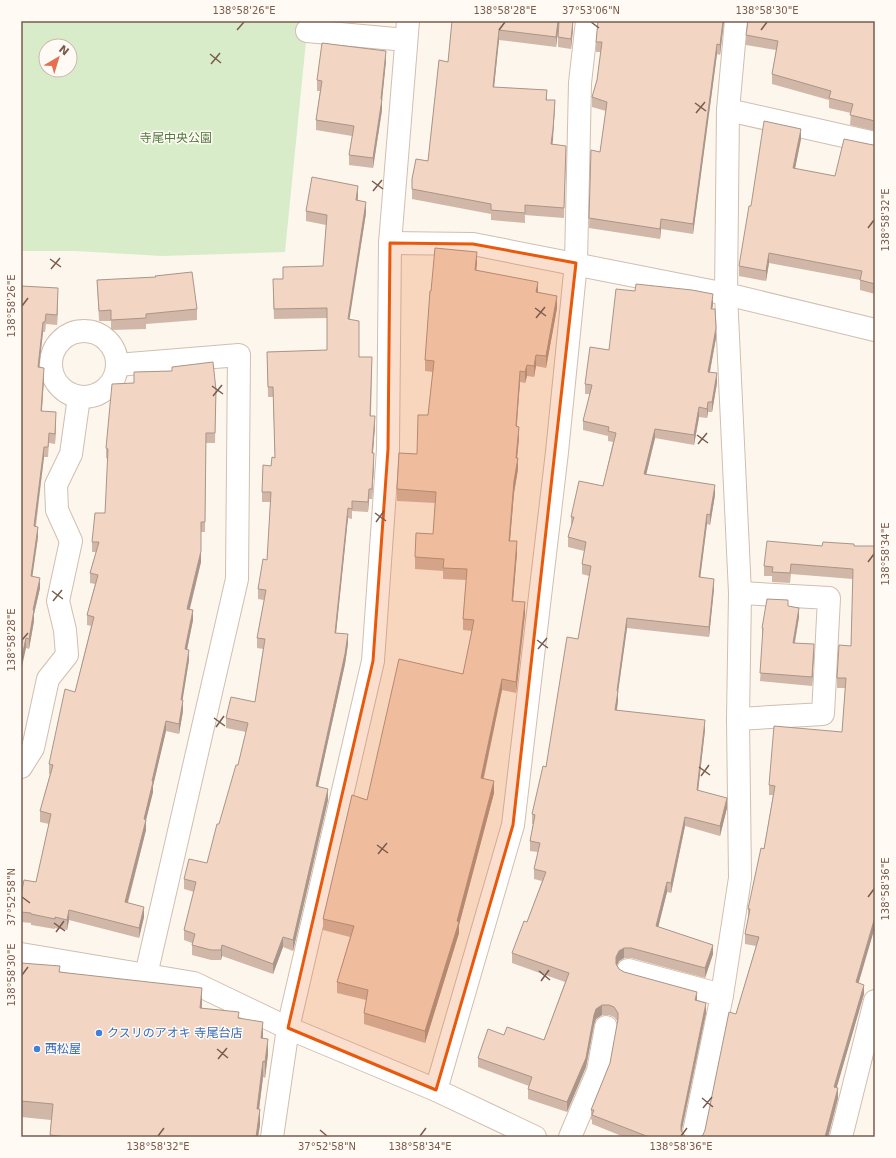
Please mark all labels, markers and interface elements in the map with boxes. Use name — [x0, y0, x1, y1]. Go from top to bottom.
text: 138°58'26"E — [212, 5, 276, 16]
text: 138°58'28"E — [473, 5, 537, 16]
text: 37°53'06"N — [562, 5, 620, 16]
text: 138°58'30"E — [735, 5, 799, 16]
north arrow — [38, 38, 78, 78]
text: N — [56, 43, 71, 58]
park label: 寺尾中央公園 — [140, 131, 212, 145]
text: 138°58'32"E — [880, 188, 891, 252]
text: 138°58'26"E — [6, 274, 17, 338]
text: 138°58'34"E — [880, 522, 891, 586]
text: 138°58'28"E — [6, 608, 17, 672]
text: 138°58'36"E — [880, 857, 891, 921]
text: 37°52'58"N — [6, 868, 17, 926]
text: 138°58'30"E — [6, 943, 17, 1007]
place label: クスリのアオキ 寺尾台店 — [107, 1026, 242, 1040]
marker: クスリのアオキ 寺尾台店 — [94, 1028, 104, 1038]
place label: 西松屋 — [45, 1042, 81, 1056]
marker: 西松屋 — [32, 1044, 42, 1054]
text: 138°58'32"E — [126, 1141, 190, 1152]
text: 37°52'58"N — [298, 1141, 356, 1152]
text: 138°58'34"E — [388, 1141, 452, 1152]
text: 138°58'36"E — [649, 1141, 713, 1152]

